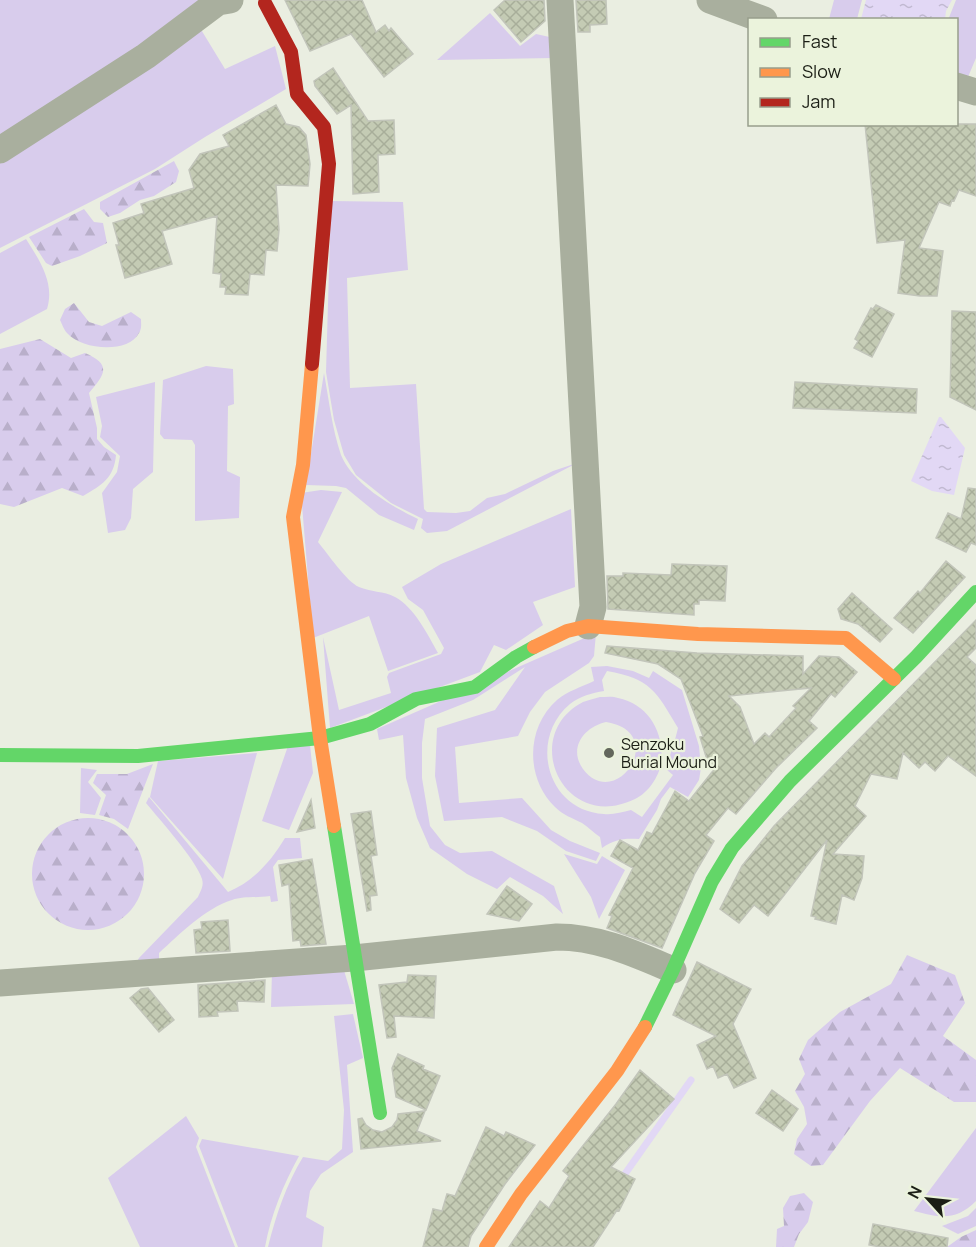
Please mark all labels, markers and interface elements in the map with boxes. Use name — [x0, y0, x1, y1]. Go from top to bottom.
legend — [748, 18, 958, 126]
text: Fast — [802, 29, 837, 53]
text: Slow — [802, 59, 842, 83]
text: Jam — [802, 89, 836, 113]
place label: Senzoku Burial Mound — [621, 733, 717, 773]
marker: Senzoku Burial Mound — [602, 746, 616, 760]
north arrow — [898, 1169, 958, 1229]
text: N — [902, 1182, 927, 1202]

